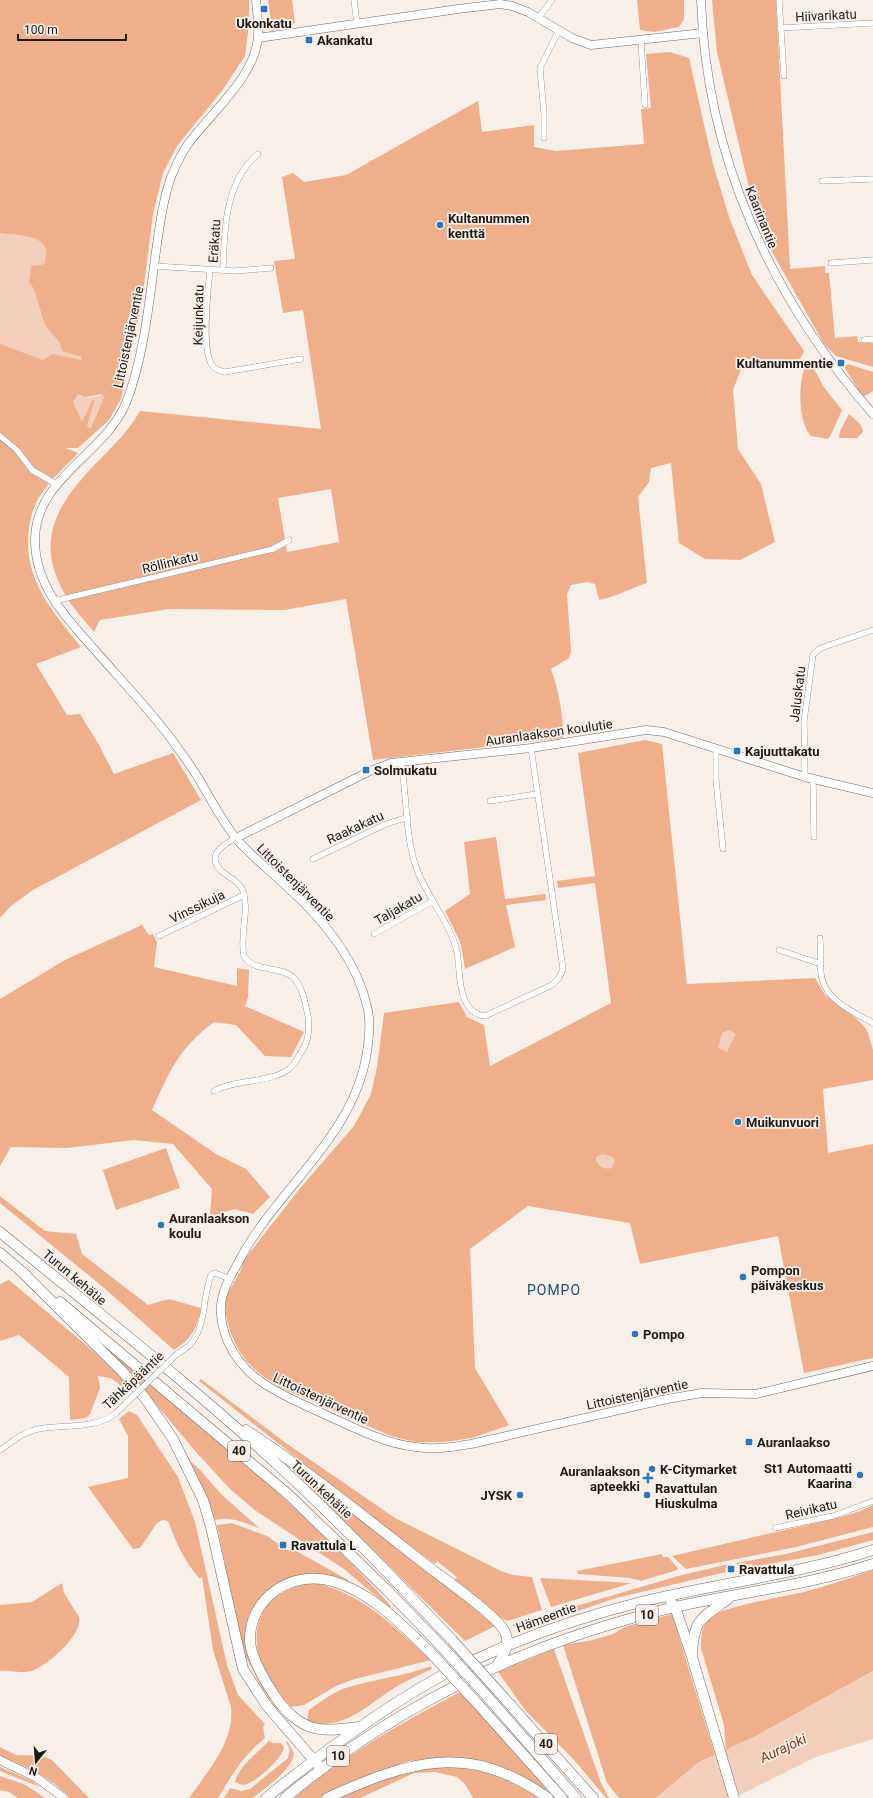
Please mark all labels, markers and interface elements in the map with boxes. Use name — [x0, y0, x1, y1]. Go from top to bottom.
marker: Ukonkatu — [259, 4, 269, 14]
street label: Hiivarikatu — [795, 6, 857, 25]
scale bar — [18, 16, 126, 42]
place label: Ukonkatu — [236, 16, 292, 31]
text: 100 m — [24, 23, 58, 37]
place label: Akankatu — [317, 33, 373, 48]
marker: Akankatu — [304, 35, 314, 45]
street label: Kaarinantie — [742, 184, 781, 251]
place label: Kultanummen kenttä — [448, 211, 530, 241]
street label: Eräkatu — [205, 219, 224, 263]
marker: Kultanummen kenttä — [435, 220, 445, 230]
street label: Littoistenjärventie — [110, 285, 147, 389]
street label: Keijunkatu — [190, 285, 207, 345]
place label: Kultanummentie — [737, 356, 833, 371]
marker: Kultanummentie — [836, 358, 846, 368]
street label: Röllinkatu — [141, 548, 200, 577]
street label: Jaluskatu — [787, 665, 808, 723]
street label: Auranlaakson koulutie — [485, 716, 614, 749]
place label: Kajuuttakatu — [745, 744, 820, 759]
marker: Kajuuttakatu — [732, 746, 742, 756]
place label: Solmukatu — [374, 763, 437, 778]
marker: Solmukatu — [361, 765, 371, 775]
street label: Raakakatu — [324, 808, 386, 847]
street label: Littoistenjärventie — [254, 840, 338, 924]
street label: Vinssikuja — [167, 887, 227, 926]
street label: Taljakatu — [372, 889, 425, 928]
place label: Muikunvuori — [746, 1115, 819, 1130]
marker: Muikunvuori — [733, 1117, 743, 1127]
place label: Auranlaakson koulu — [169, 1211, 249, 1241]
marker: Auranlaakson koulu — [156, 1220, 166, 1230]
street label: Turun kehätie — [40, 1247, 110, 1308]
place label: Pompon päiväkeskus — [751, 1263, 824, 1293]
marker: Pompon päiväkeskus — [738, 1272, 748, 1282]
district label: POMPO — [527, 1282, 581, 1298]
place label: Pompo — [643, 1327, 685, 1342]
marker: Pompo — [630, 1329, 640, 1339]
street label: Tähkäpääntie — [100, 1348, 167, 1412]
street label: Littoistenjärventie — [271, 1370, 371, 1427]
street label: Littoistenjärventie — [585, 1376, 689, 1413]
place label: Auranlaakso — [757, 1435, 830, 1450]
marker: Auranlaakso — [744, 1437, 754, 1447]
road number: 40 — [228, 1441, 250, 1461]
street label: Turun kehätie — [288, 1457, 355, 1522]
place label: St1 Automaatti Kaarina — [764, 1461, 852, 1491]
place label: K-Citymarket — [660, 1462, 737, 1477]
place label: Auranlaakson apteekki — [560, 1464, 640, 1494]
marker: K-Citymarket — [647, 1464, 657, 1474]
marker: St1 Automaatti Kaarina — [855, 1470, 865, 1480]
marker: Auranlaakson apteekki — [643, 1473, 653, 1483]
place label: Ravattulan Hiuskulma — [655, 1481, 718, 1511]
place label: JYSK — [481, 1488, 513, 1503]
marker: JYSK — [515, 1490, 525, 1500]
marker: Ravattulan Hiuskulma — [642, 1490, 652, 1500]
street label: Reivikatu — [784, 1496, 838, 1523]
place label: Ravattula L — [291, 1538, 356, 1553]
marker: Ravattula L — [278, 1540, 288, 1550]
place label: Ravattula — [739, 1562, 794, 1577]
marker: Ravattula — [726, 1564, 736, 1574]
street label: Hämeentie — [514, 1600, 578, 1635]
road number: 10 — [636, 1605, 658, 1625]
water label: Aurajoki — [756, 1730, 809, 1766]
road number: 40 — [535, 1734, 557, 1754]
north arrow — [16, 1742, 56, 1782]
road number: 10 — [327, 1746, 349, 1766]
text: N — [27, 1764, 39, 1778]

